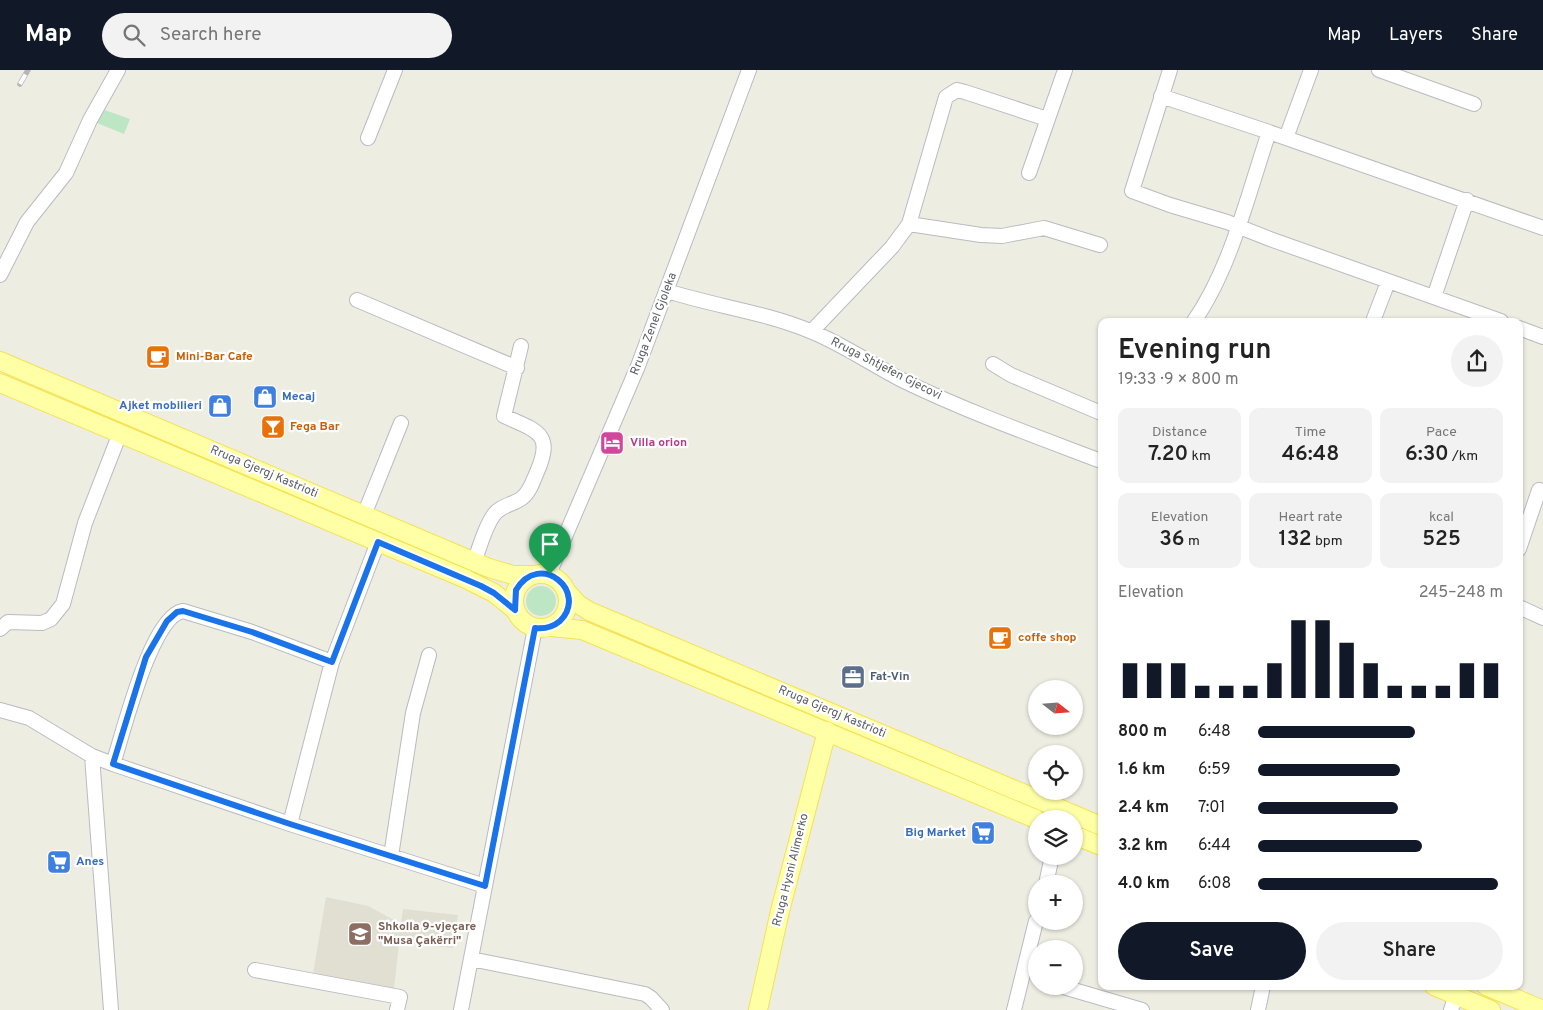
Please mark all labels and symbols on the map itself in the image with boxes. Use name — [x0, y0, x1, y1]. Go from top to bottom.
street label: Rruga Zenel Gjoleka — [627, 270, 681, 378]
street label: Rruga Shtjefen Gjecovi — [828, 334, 944, 404]
cafe icon: Mini-Bar Cafe — [145, 344, 171, 370]
place label: Mini-Bar Cafe — [176, 349, 253, 365]
shop icon: Mecaj — [252, 384, 278, 410]
place label: Mecaj — [282, 389, 315, 405]
shop icon: Ajket mobilieri — [207, 393, 233, 419]
place label: Ajket mobilieri — [119, 398, 202, 414]
bar icon: Fega Bar — [260, 414, 286, 440]
place label: Fega Bar — [290, 419, 340, 435]
hotel icon: Villa orion — [599, 430, 625, 456]
place label: Villa orion — [630, 435, 687, 451]
street label: Rruga Gjergj Kastrioti — [208, 442, 320, 502]
pin — [529, 523, 571, 574]
cafe icon: coffe shop — [987, 625, 1013, 651]
place label: coffe shop — [1018, 630, 1077, 646]
office icon: Fat-Vin — [840, 664, 866, 690]
place label: Fat-Vin — [870, 669, 910, 685]
north arrow — [1028, 680, 1082, 735]
street label: Rruga Gjergj Kastrioti — [776, 682, 888, 742]
street label: Rruga Hysni Alimerko — [769, 811, 813, 928]
supermarket icon: Big Market — [970, 820, 996, 846]
place label: Big Market — [905, 825, 966, 841]
supermarket icon: Anes — [46, 849, 72, 875]
place label: Anes — [76, 854, 104, 870]
place label: Shkolla 9-vjeçare "Musa Çakërri" — [378, 919, 477, 949]
school or university icon: Shkolla 9-vjeçare "Musa Çakërri" — [347, 921, 373, 947]

